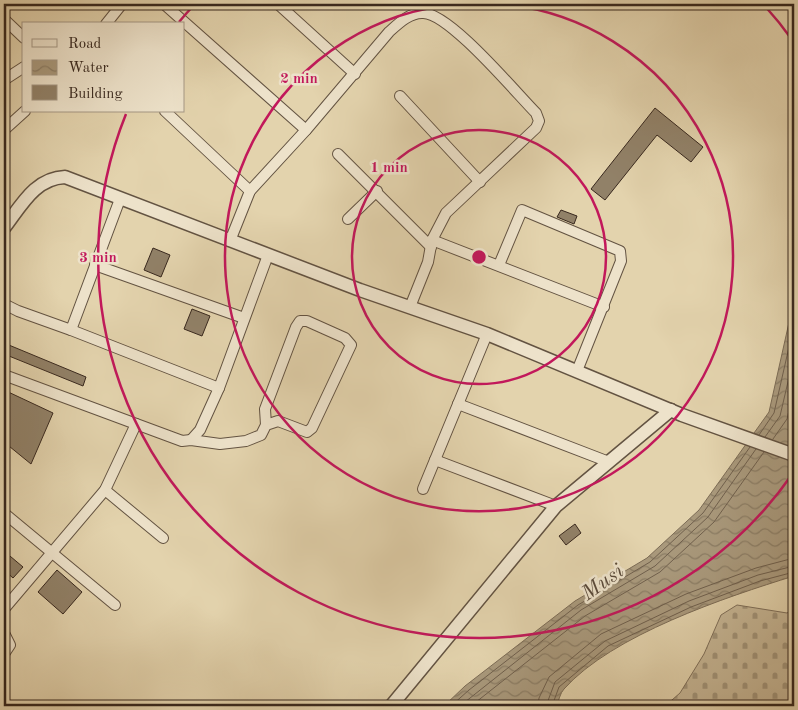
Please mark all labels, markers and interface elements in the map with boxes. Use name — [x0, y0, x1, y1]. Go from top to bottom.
legend — [22, 22, 185, 112]
text: Road — [68, 37, 102, 52]
text: Water — [68, 61, 109, 76]
text: 2 min — [280, 72, 318, 87]
text: Building — [68, 87, 123, 102]
text: 1 min — [370, 161, 408, 176]
centre of rings — [470, 248, 488, 266]
text: 3 min — [79, 251, 117, 266]
water label: Musi — [577, 561, 628, 606]

